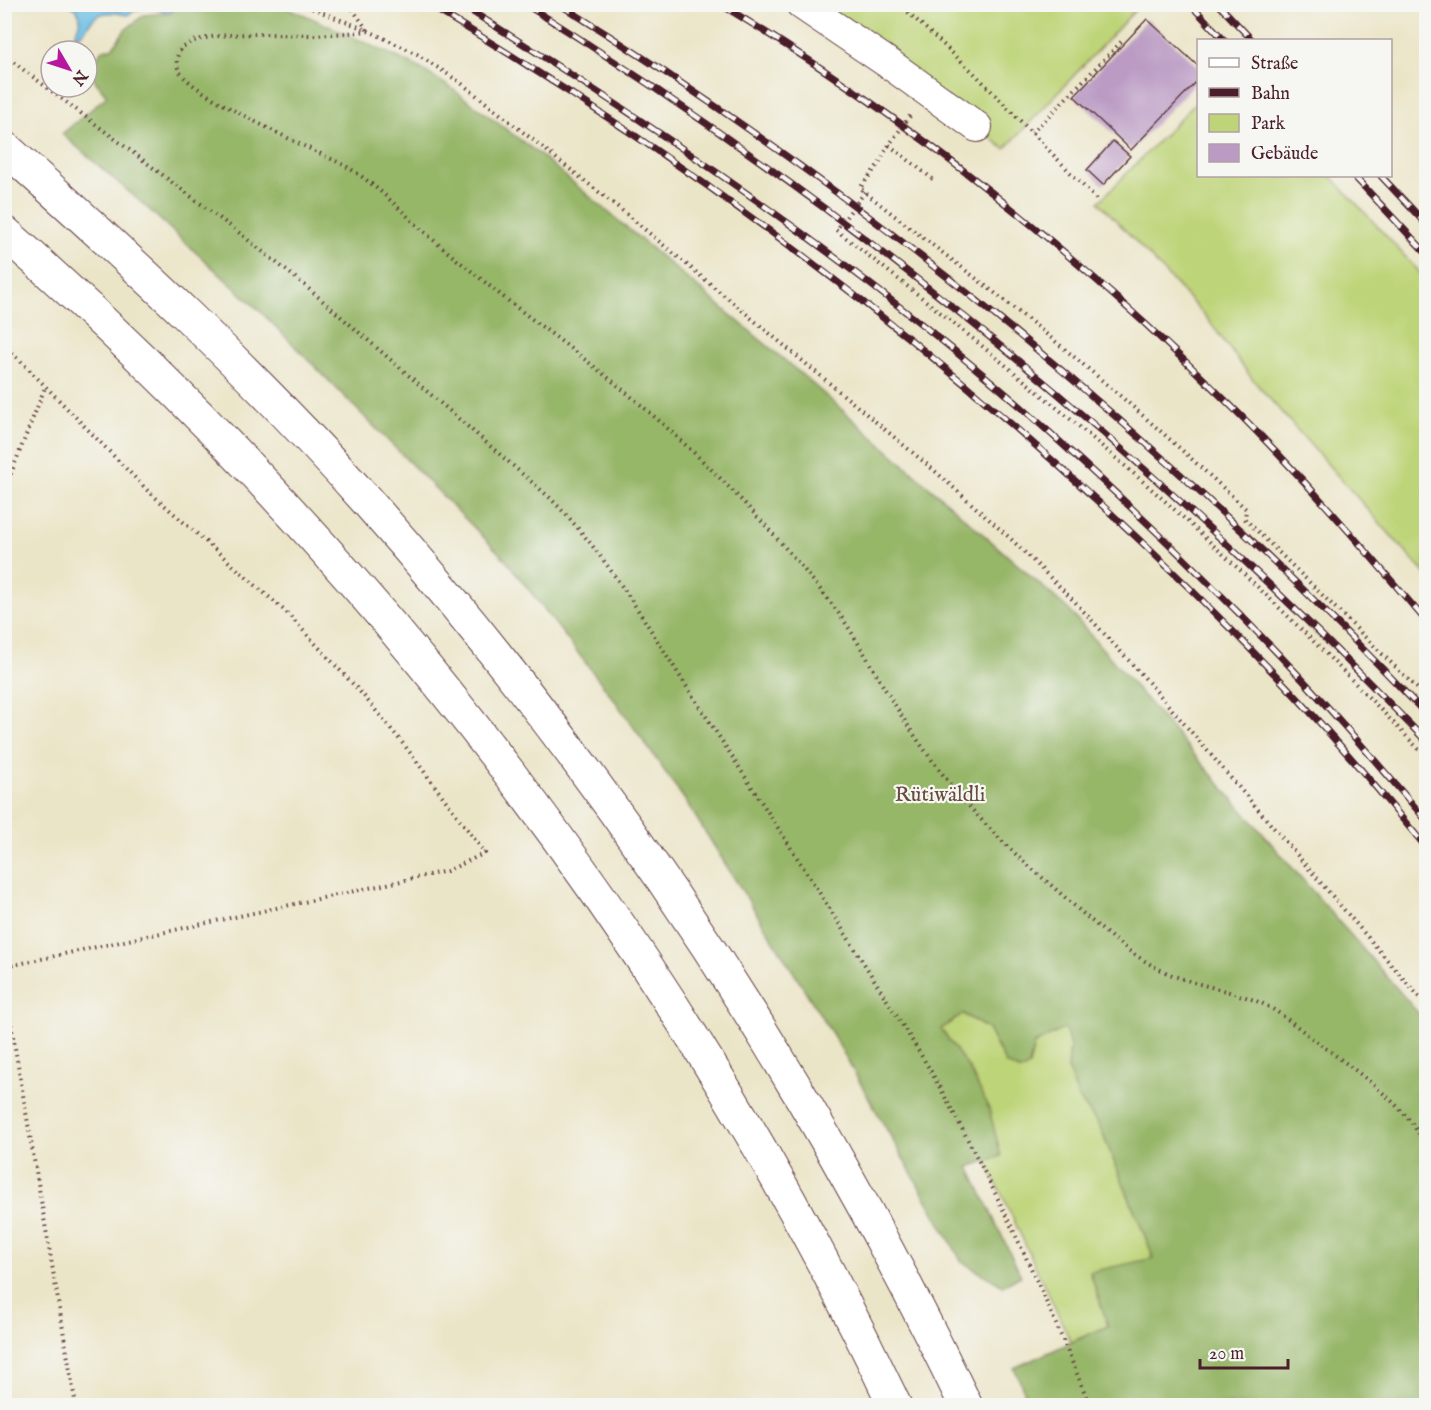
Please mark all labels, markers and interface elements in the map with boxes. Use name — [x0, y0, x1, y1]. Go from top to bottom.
north arrow — [39, 39, 99, 99]
legend — [1197, 39, 1392, 177]
text: Straße — [1251, 53, 1298, 76]
text: N — [67, 65, 92, 89]
text: Bahn — [1251, 83, 1290, 106]
text: Park — [1251, 113, 1286, 136]
text: Gebäude — [1251, 143, 1318, 166]
park label: Rütiwäldli — [895, 782, 985, 809]
scale bar — [1200, 1332, 1288, 1370]
text: 20 m — [1209, 1343, 1244, 1366]

